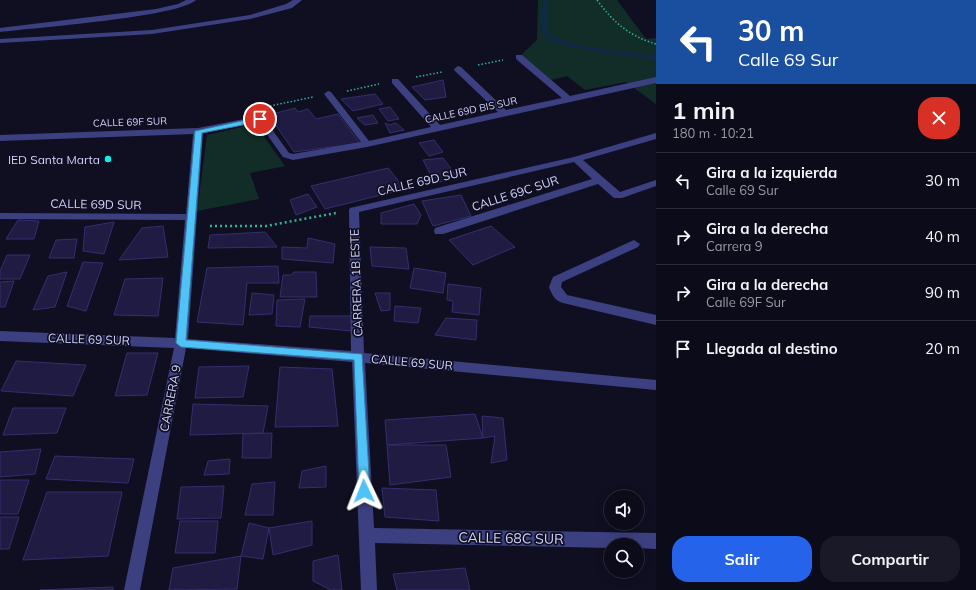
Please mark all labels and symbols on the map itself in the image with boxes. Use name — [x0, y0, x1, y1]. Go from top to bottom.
street label: CALLE 69D BIS SUR — [424, 94, 518, 126]
pin — [243, 102, 277, 136]
street label: CALLE 69F SUR — [93, 114, 167, 130]
place label: IED Santa Marta — [8, 152, 100, 167]
marker: IED Santa Marta — [103, 154, 113, 164]
street label: CALLE 69D SUR — [376, 163, 468, 199]
street label: CALLE 69C SUR — [470, 172, 560, 214]
street label: CALLE 69D SUR — [50, 196, 142, 212]
street label: CARRERA 1B ESTE — [347, 229, 365, 337]
street label: CALLE 69 SUR — [48, 330, 130, 348]
street label: CALLE 69 SUR — [370, 351, 454, 373]
street label: CARRERA 9 — [156, 363, 184, 433]
position arrow — [343, 470, 385, 512]
street label: CALLE 68C SUR — [458, 528, 564, 548]

